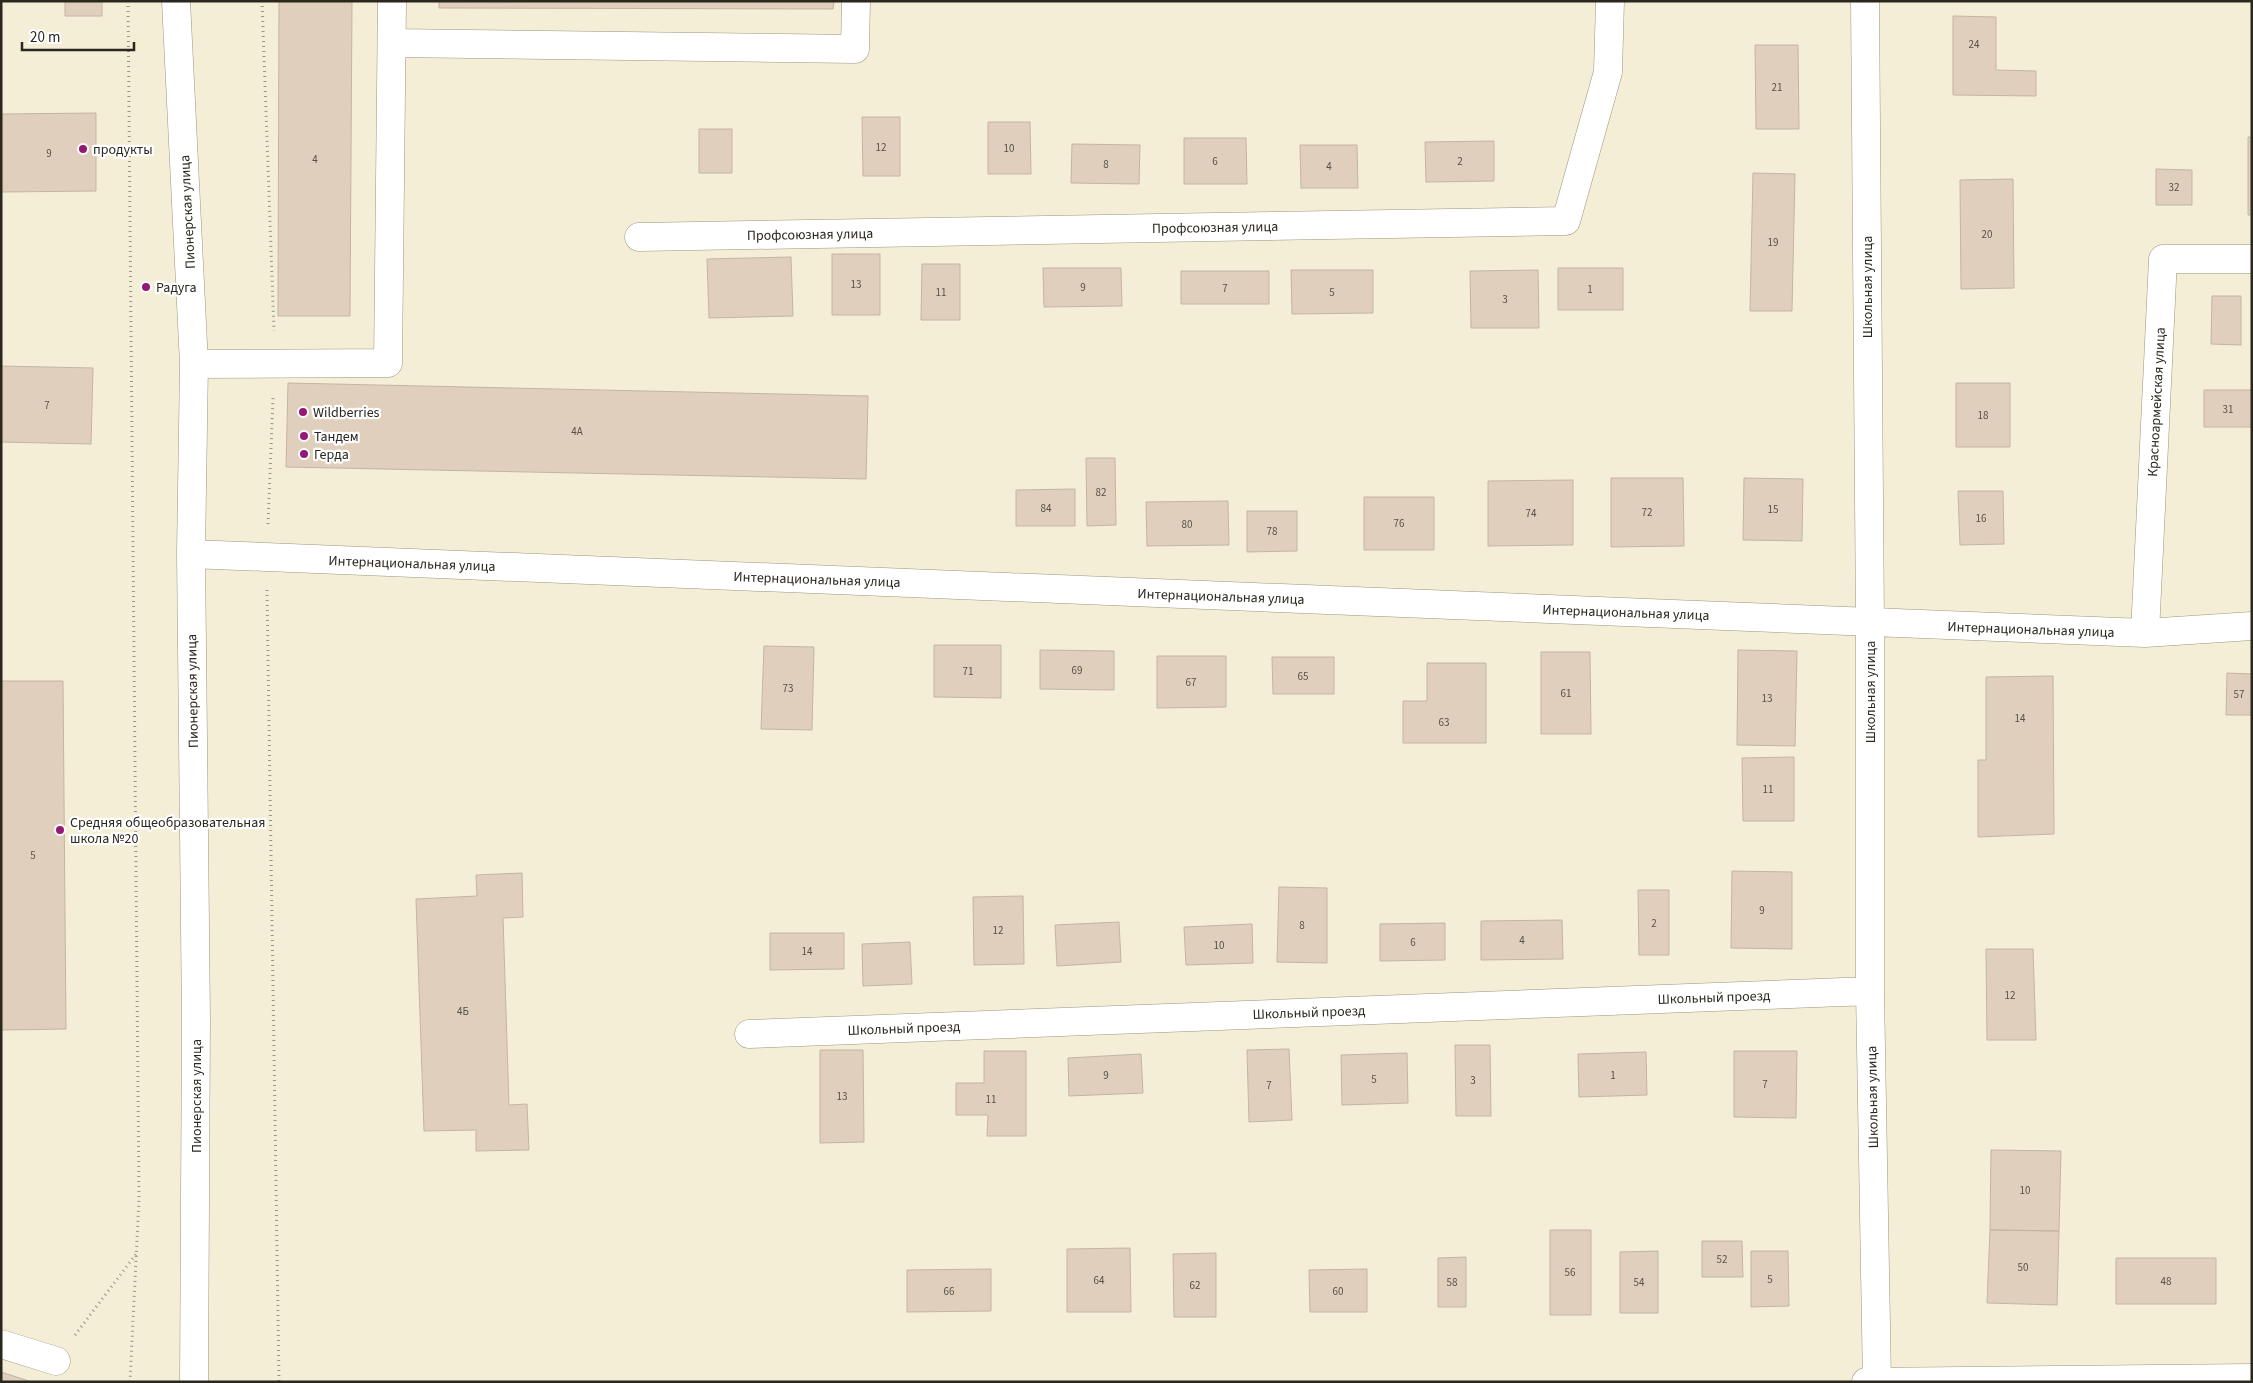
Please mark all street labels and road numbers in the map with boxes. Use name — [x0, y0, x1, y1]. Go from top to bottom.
street label: Пионерская улица — [175, 154, 201, 269]
street label: Профсоюзная улица — [1152, 217, 1278, 239]
street label: Профсоюзная улица — [747, 224, 873, 246]
street label: Школьная улица — [1858, 236, 1878, 338]
street label: Красноармейская улица — [2143, 327, 2171, 477]
street label: Интернациональная улица — [328, 551, 496, 577]
street label: Интернациональная улица — [733, 567, 901, 593]
street label: Интернациональная улица — [1137, 584, 1305, 610]
street label: Интернациональная улица — [1542, 600, 1710, 626]
street label: Интернациональная улица — [1947, 617, 2115, 643]
street label: Пионерская улица — [182, 634, 204, 748]
street label: Школьная улица — [1861, 641, 1881, 743]
street label: Школьный проезд — [1657, 986, 1771, 1010]
street label: Школьный проезд — [1252, 1001, 1366, 1025]
street label: Школьный проезд — [847, 1017, 961, 1041]
street label: Пионерская улица — [187, 1039, 207, 1153]
street label: Школьная улица — [1862, 1046, 1884, 1148]

